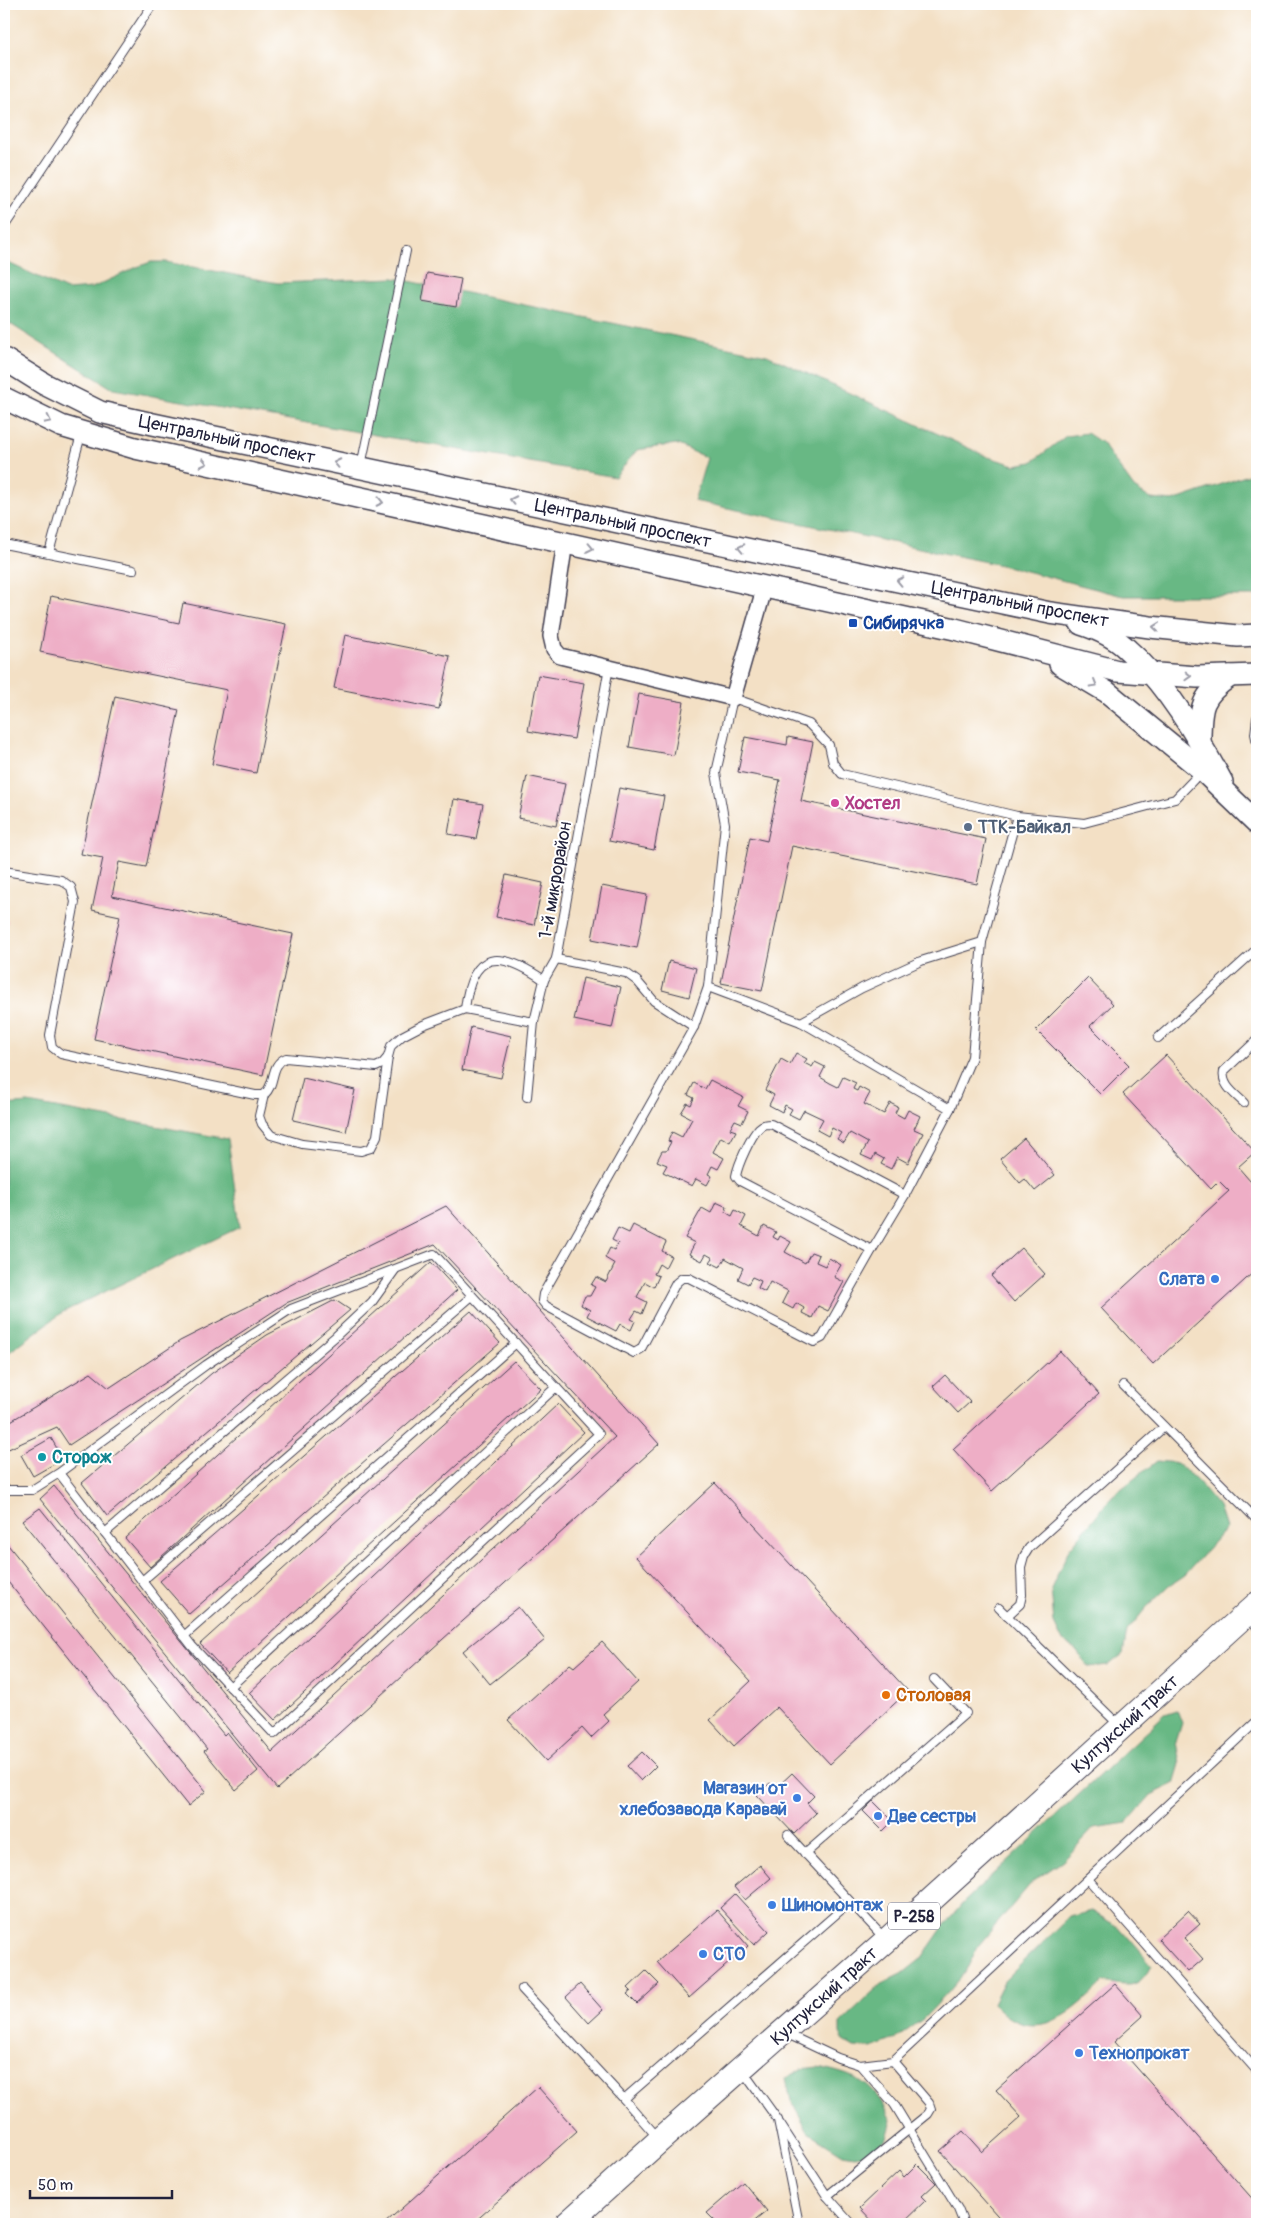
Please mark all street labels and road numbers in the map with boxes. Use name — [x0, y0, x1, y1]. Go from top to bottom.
street label: Центральный проспект — [136, 410, 317, 469]
street label: Центральный проспект — [532, 494, 713, 553]
street label: Центральный проспект — [929, 576, 1111, 633]
street label: 1-й микрорайон — [534, 820, 577, 941]
street label: Култукский тракт — [1067, 1670, 1184, 1779]
road number: Р-258 — [888, 1902, 940, 1930]
street label: Култукский тракт — [766, 1942, 883, 2051]

